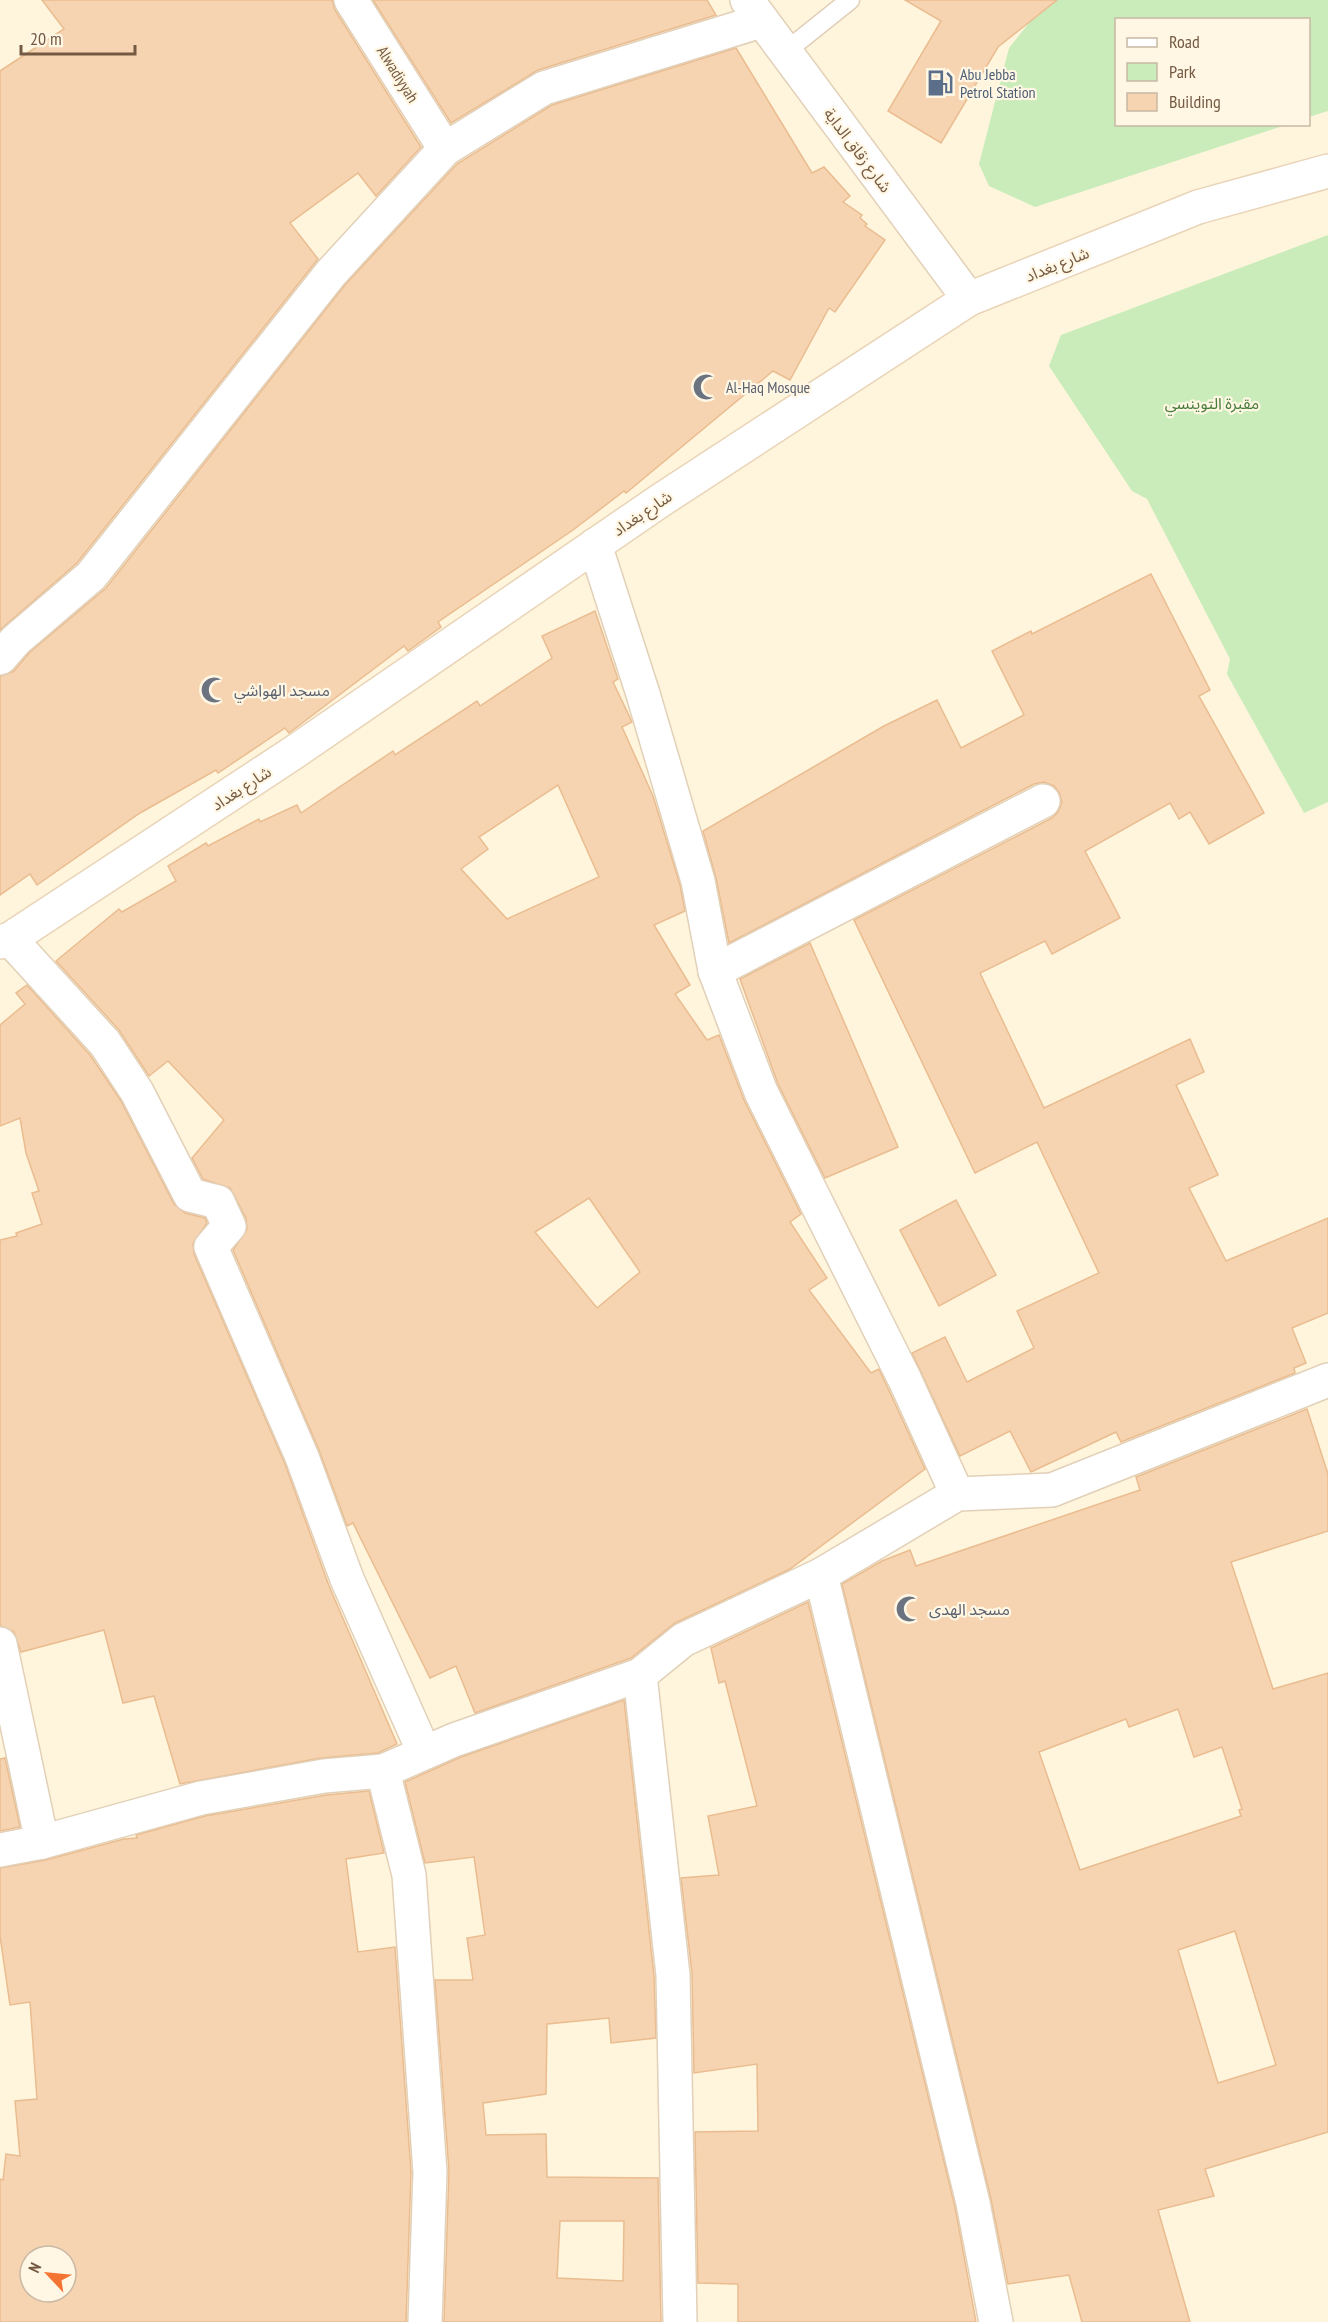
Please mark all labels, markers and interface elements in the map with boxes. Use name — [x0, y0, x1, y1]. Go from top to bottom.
scale bar — [21, 18, 135, 56]
legend — [1115, 18, 1310, 126]
text: 20 m — [30, 27, 62, 50]
text: Road — [1169, 30, 1200, 53]
street label: Alwadiyyah — [373, 42, 423, 106]
text: Park — [1169, 60, 1196, 83]
place label: Abu Jebba Petrol Station — [960, 64, 1036, 102]
fuel station icon: Abu Jebba Petrol Station — [925, 68, 955, 98]
text: Building — [1169, 90, 1221, 113]
street label: شارع زقاق الداية — [817, 104, 896, 198]
street label: شارع بغداد — [1022, 242, 1093, 289]
mosque icon: Al-Haq Mosque — [691, 372, 721, 402]
place label: Al-Haq Mosque — [726, 377, 810, 397]
park label: مقبرة التوينسي — [1165, 393, 1259, 416]
street label: شارع بغداد — [609, 486, 677, 543]
mosque icon: مسجد الهواشي — [199, 675, 229, 705]
place label: مسجد الهواشي — [234, 680, 330, 703]
street label: شارع بغداد — [207, 761, 276, 817]
mosque icon: مسجد الهدى — [894, 1594, 924, 1624]
place label: مسجد الهدى — [929, 1599, 1010, 1619]
north arrow — [18, 2244, 78, 2304]
text: N — [24, 2259, 45, 2276]

